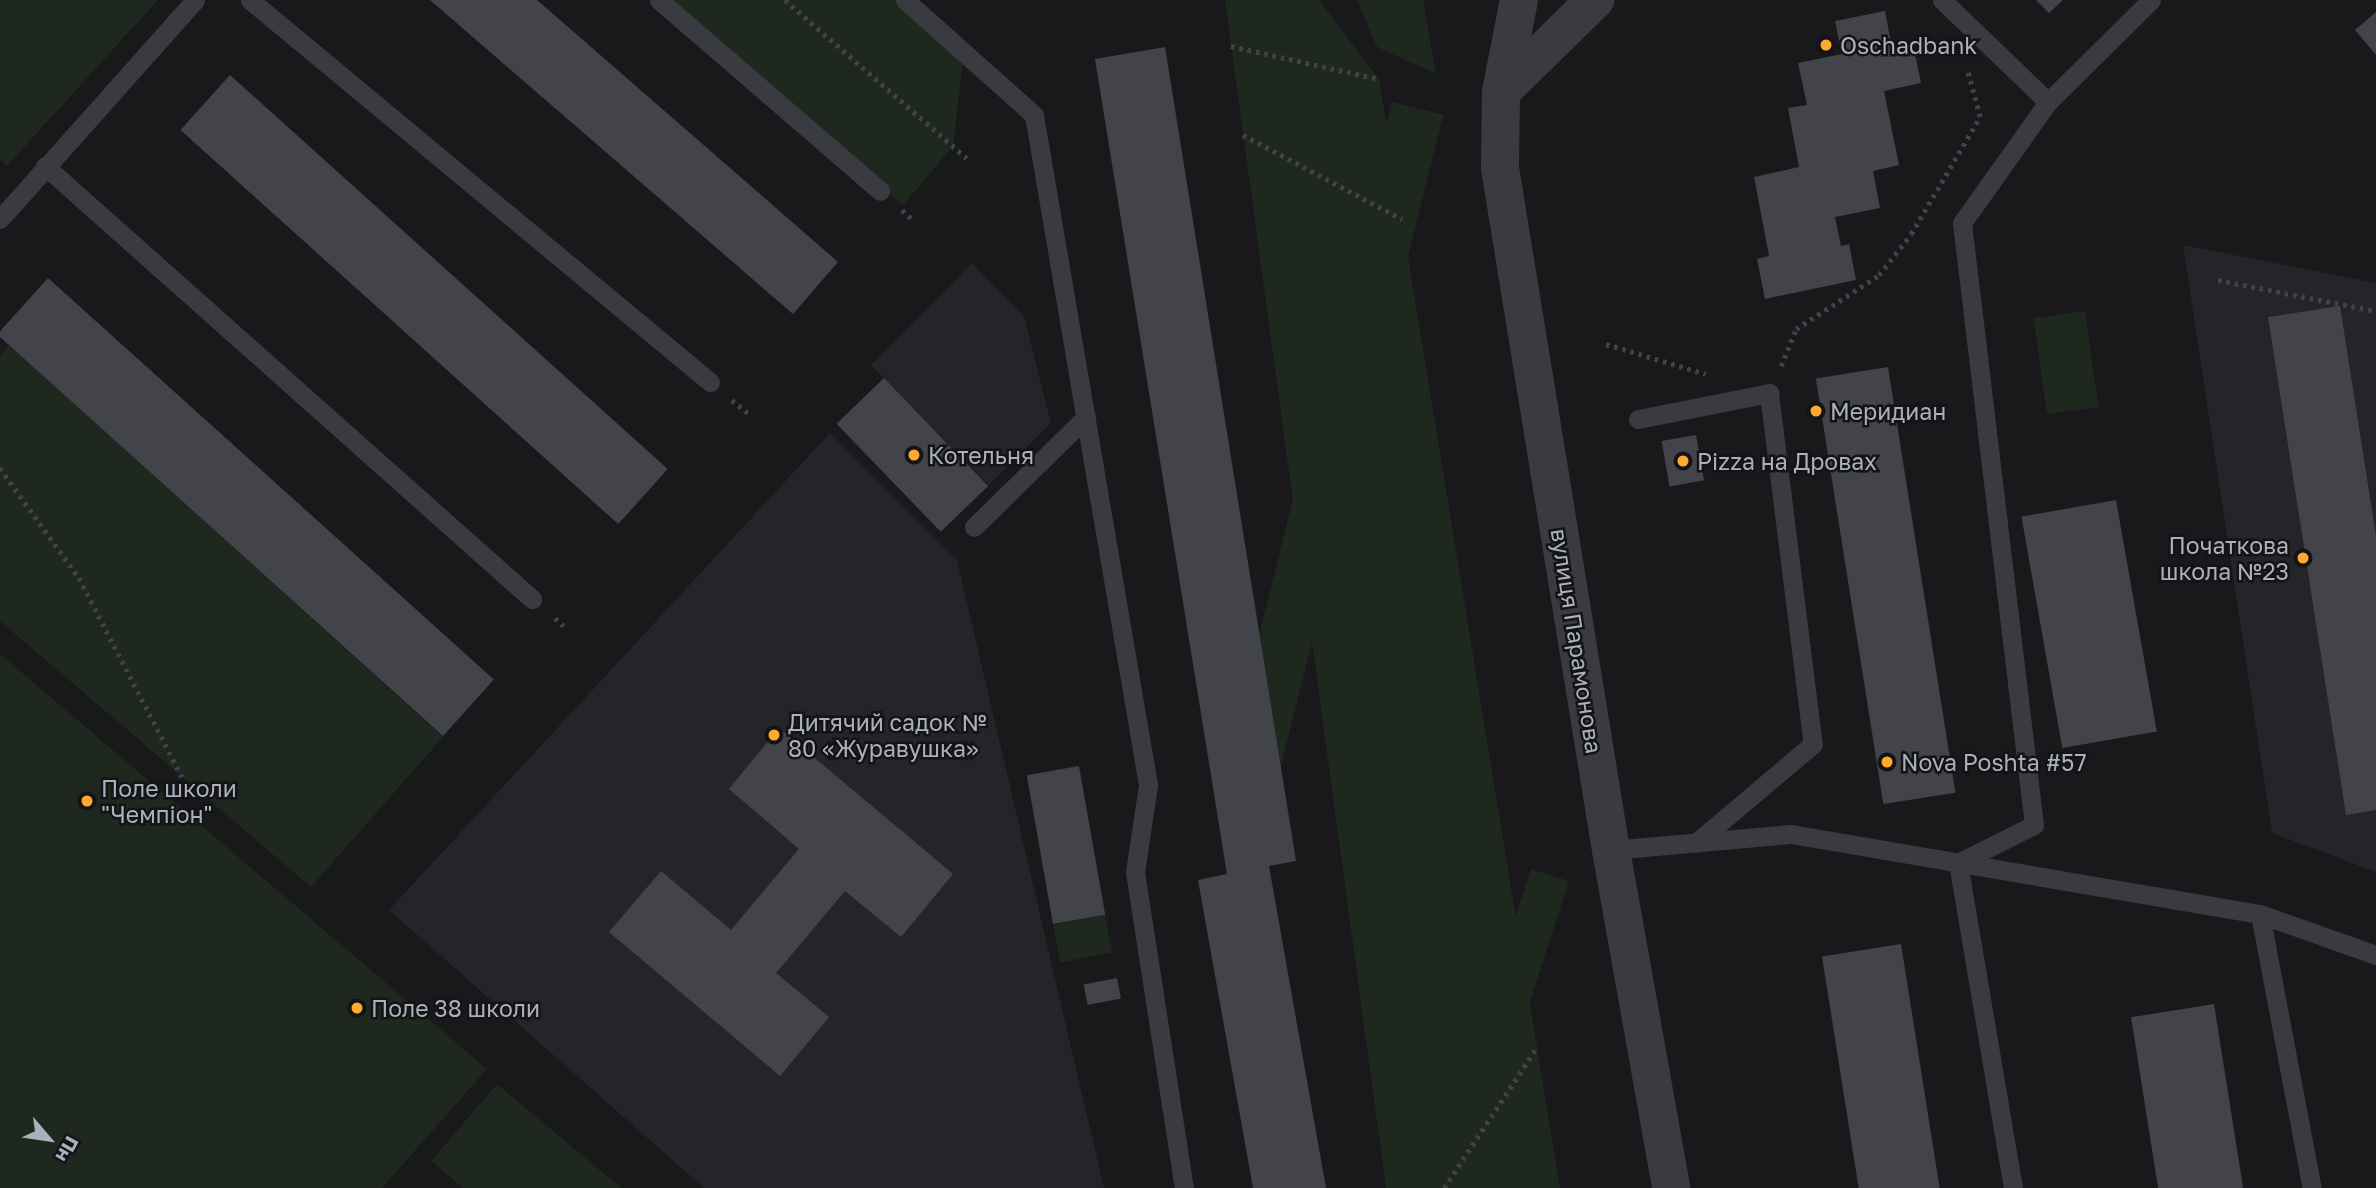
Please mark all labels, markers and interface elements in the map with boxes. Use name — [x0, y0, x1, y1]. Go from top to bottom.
place label: Oschadbank — [1840, 31, 1977, 59]
marker: Oschadbank — [1818, 37, 1834, 53]
place label: Меридиан — [1830, 397, 1946, 425]
marker: Меридиан — [1808, 403, 1824, 419]
place label: Котельня — [928, 441, 1034, 469]
marker: Котельня — [906, 447, 922, 463]
place label: Pizza на Дровах — [1697, 447, 1877, 475]
marker: Pizza на Дровах — [1675, 453, 1691, 469]
street label: вулиця Парамонова — [1546, 527, 1608, 755]
place label: Початкова школа №23 — [2160, 531, 2289, 585]
marker: Початкова школа №23 — [2295, 550, 2311, 566]
place label: Дитячий садок № 80 «Журавушка» — [788, 708, 987, 762]
marker: Дитячий садок № 80 «Журавушка» — [766, 727, 782, 743]
place label: Nova Poshta #57 — [1901, 748, 2087, 776]
marker: Nova Poshta #57 — [1879, 754, 1895, 770]
place label: Поле школи "Чемпіон" — [101, 774, 237, 828]
marker: Поле школи "Чемпіон" — [79, 793, 95, 809]
place label: Поле 38 школи — [371, 994, 540, 1022]
marker: Поле 38 школи — [349, 1000, 365, 1016]
north arrow — [14, 1104, 84, 1174]
text: Пн — [51, 1133, 84, 1166]

